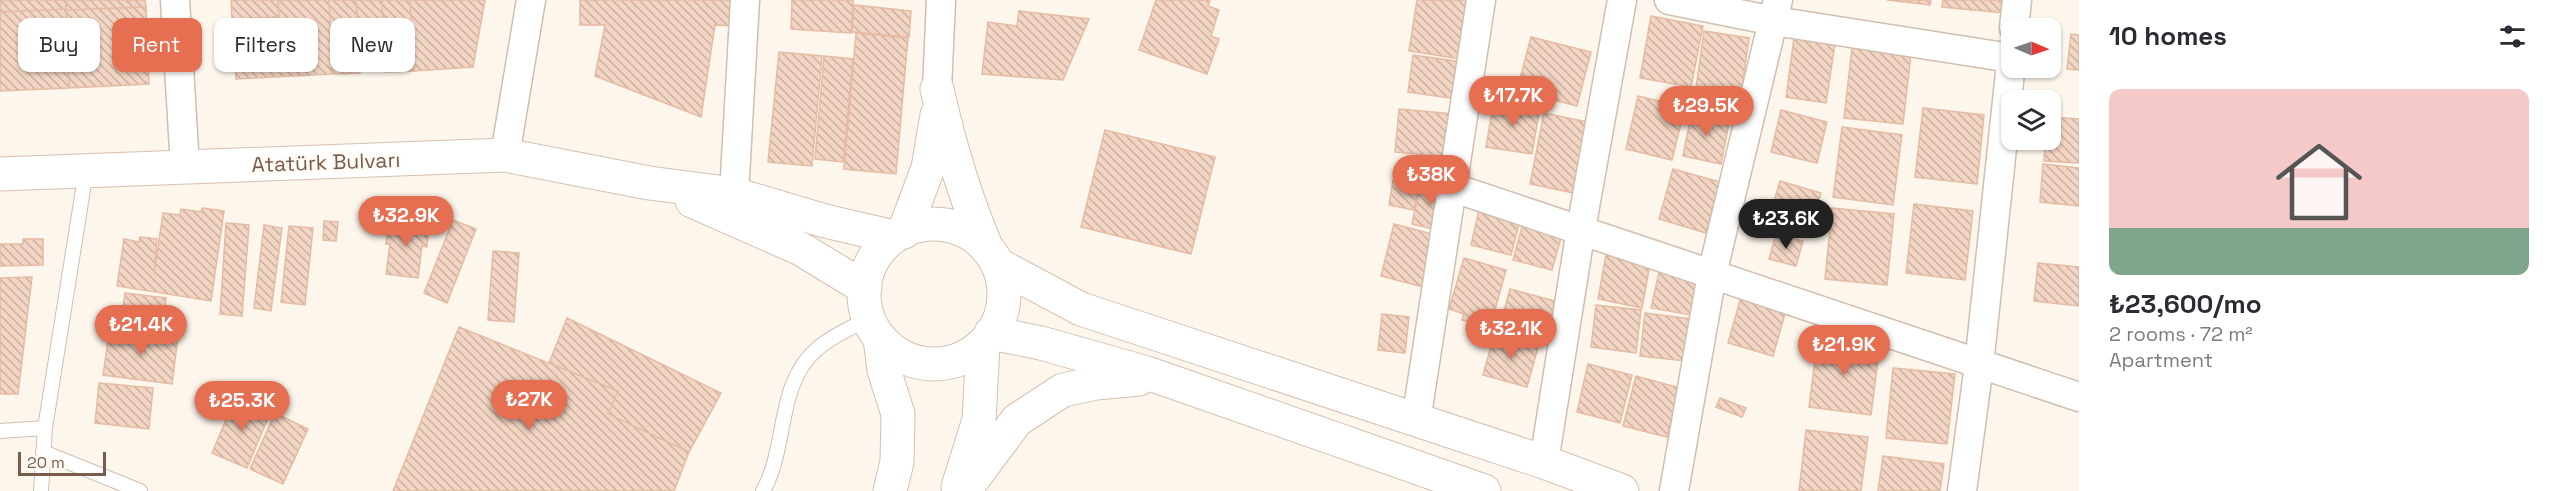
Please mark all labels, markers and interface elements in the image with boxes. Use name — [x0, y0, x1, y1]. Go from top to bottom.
chip: Buy — [18, 18, 100, 72]
chip: Rent — [112, 18, 202, 72]
chip: Filters — [214, 18, 318, 72]
chip: New — [330, 18, 415, 72]
north arrow — [2001, 18, 2061, 78]
map controls — [2001, 18, 2061, 150]
text: 10 homes — [2109, 19, 2227, 53]
icon: filters — [2496, 20, 2529, 53]
pin: ₺17.7K — [1464, 76, 1562, 127]
text: ₺17.7K — [1483, 82, 1543, 108]
pin: ₺29.5K — [1657, 86, 1755, 137]
button: layers — [2001, 90, 2061, 150]
text: ₺29.5K — [1673, 92, 1739, 118]
icon: home — [2265, 128, 2373, 236]
street label: Atatürk Bulvarı — [251, 146, 401, 178]
pin: ₺38K — [1395, 155, 1467, 206]
text: ₺38K — [1406, 161, 1456, 187]
pin: ₺32.9K — [357, 196, 455, 247]
pin: ₺23.6K — [1737, 199, 1835, 250]
text: ₺32.9K — [372, 202, 440, 228]
text: ₺23.6K — [1752, 205, 1820, 231]
text: ₺23,600/mo — [2109, 287, 2262, 321]
pin: ₺21.4K — [92, 305, 190, 356]
pin: ₺32.1K — [1462, 309, 1560, 360]
text: ₺21.4K — [109, 311, 173, 337]
text: ₺32.1K — [1480, 315, 1542, 341]
text: 2 rooms · 72 m² — [2109, 321, 2253, 347]
pin: ₺21.9K — [1795, 325, 1893, 376]
text: ₺21.9K — [1812, 331, 1876, 357]
text: Apartment — [2109, 347, 2213, 373]
pin: ₺27K — [493, 380, 565, 431]
pin: ₺25.3K — [193, 381, 291, 432]
text: ₺27K — [505, 386, 553, 412]
text: ₺25.3K — [209, 387, 275, 413]
scale bar — [18, 449, 106, 476]
text: 20 m — [27, 452, 65, 473]

